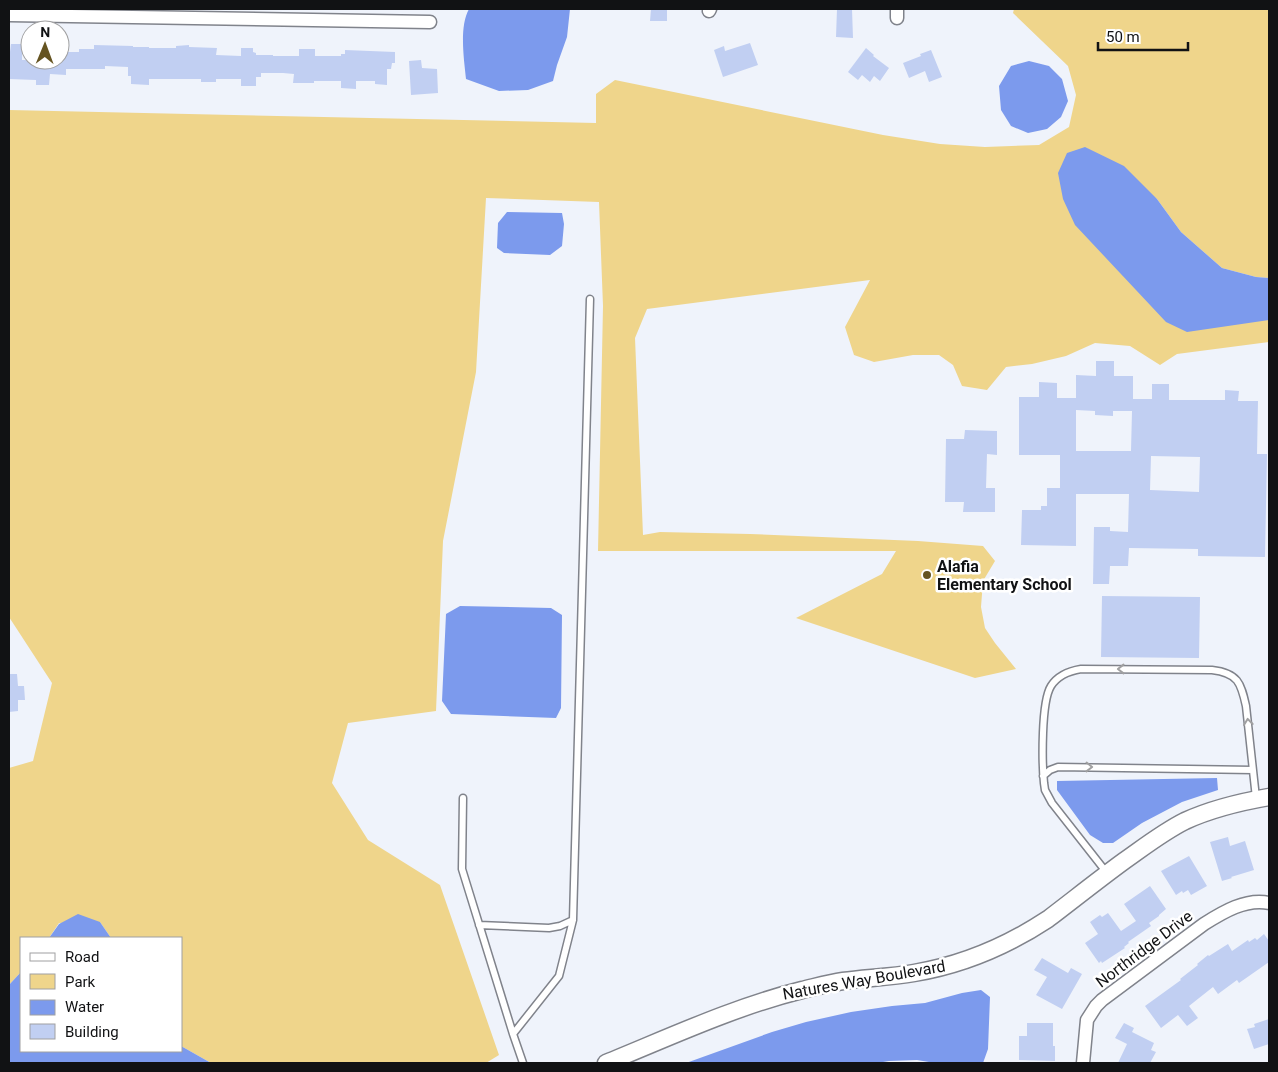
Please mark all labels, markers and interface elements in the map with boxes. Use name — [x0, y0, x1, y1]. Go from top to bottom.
north arrow — [20, 20, 70, 70]
scale bar — [1098, 20, 1188, 52]
text: N — [40, 24, 50, 40]
text: 50 m — [1106, 28, 1140, 46]
place label: Alafia Elementary School — [937, 557, 1072, 594]
marker: Alafia Elementary School — [921, 569, 933, 581]
one-way arrow — [1117, 664, 1124, 674]
one-way arrow — [1243, 717, 1254, 725]
one-way arrow — [1085, 762, 1093, 772]
street label: Northridge Drive — [1092, 906, 1196, 992]
legend — [20, 937, 182, 1052]
text: Road — [65, 948, 99, 966]
street label: Natures Way Boulevard — [781, 956, 947, 1004]
text: Park — [65, 973, 96, 991]
text: Water — [65, 998, 104, 1016]
text: Building — [65, 1023, 119, 1041]

